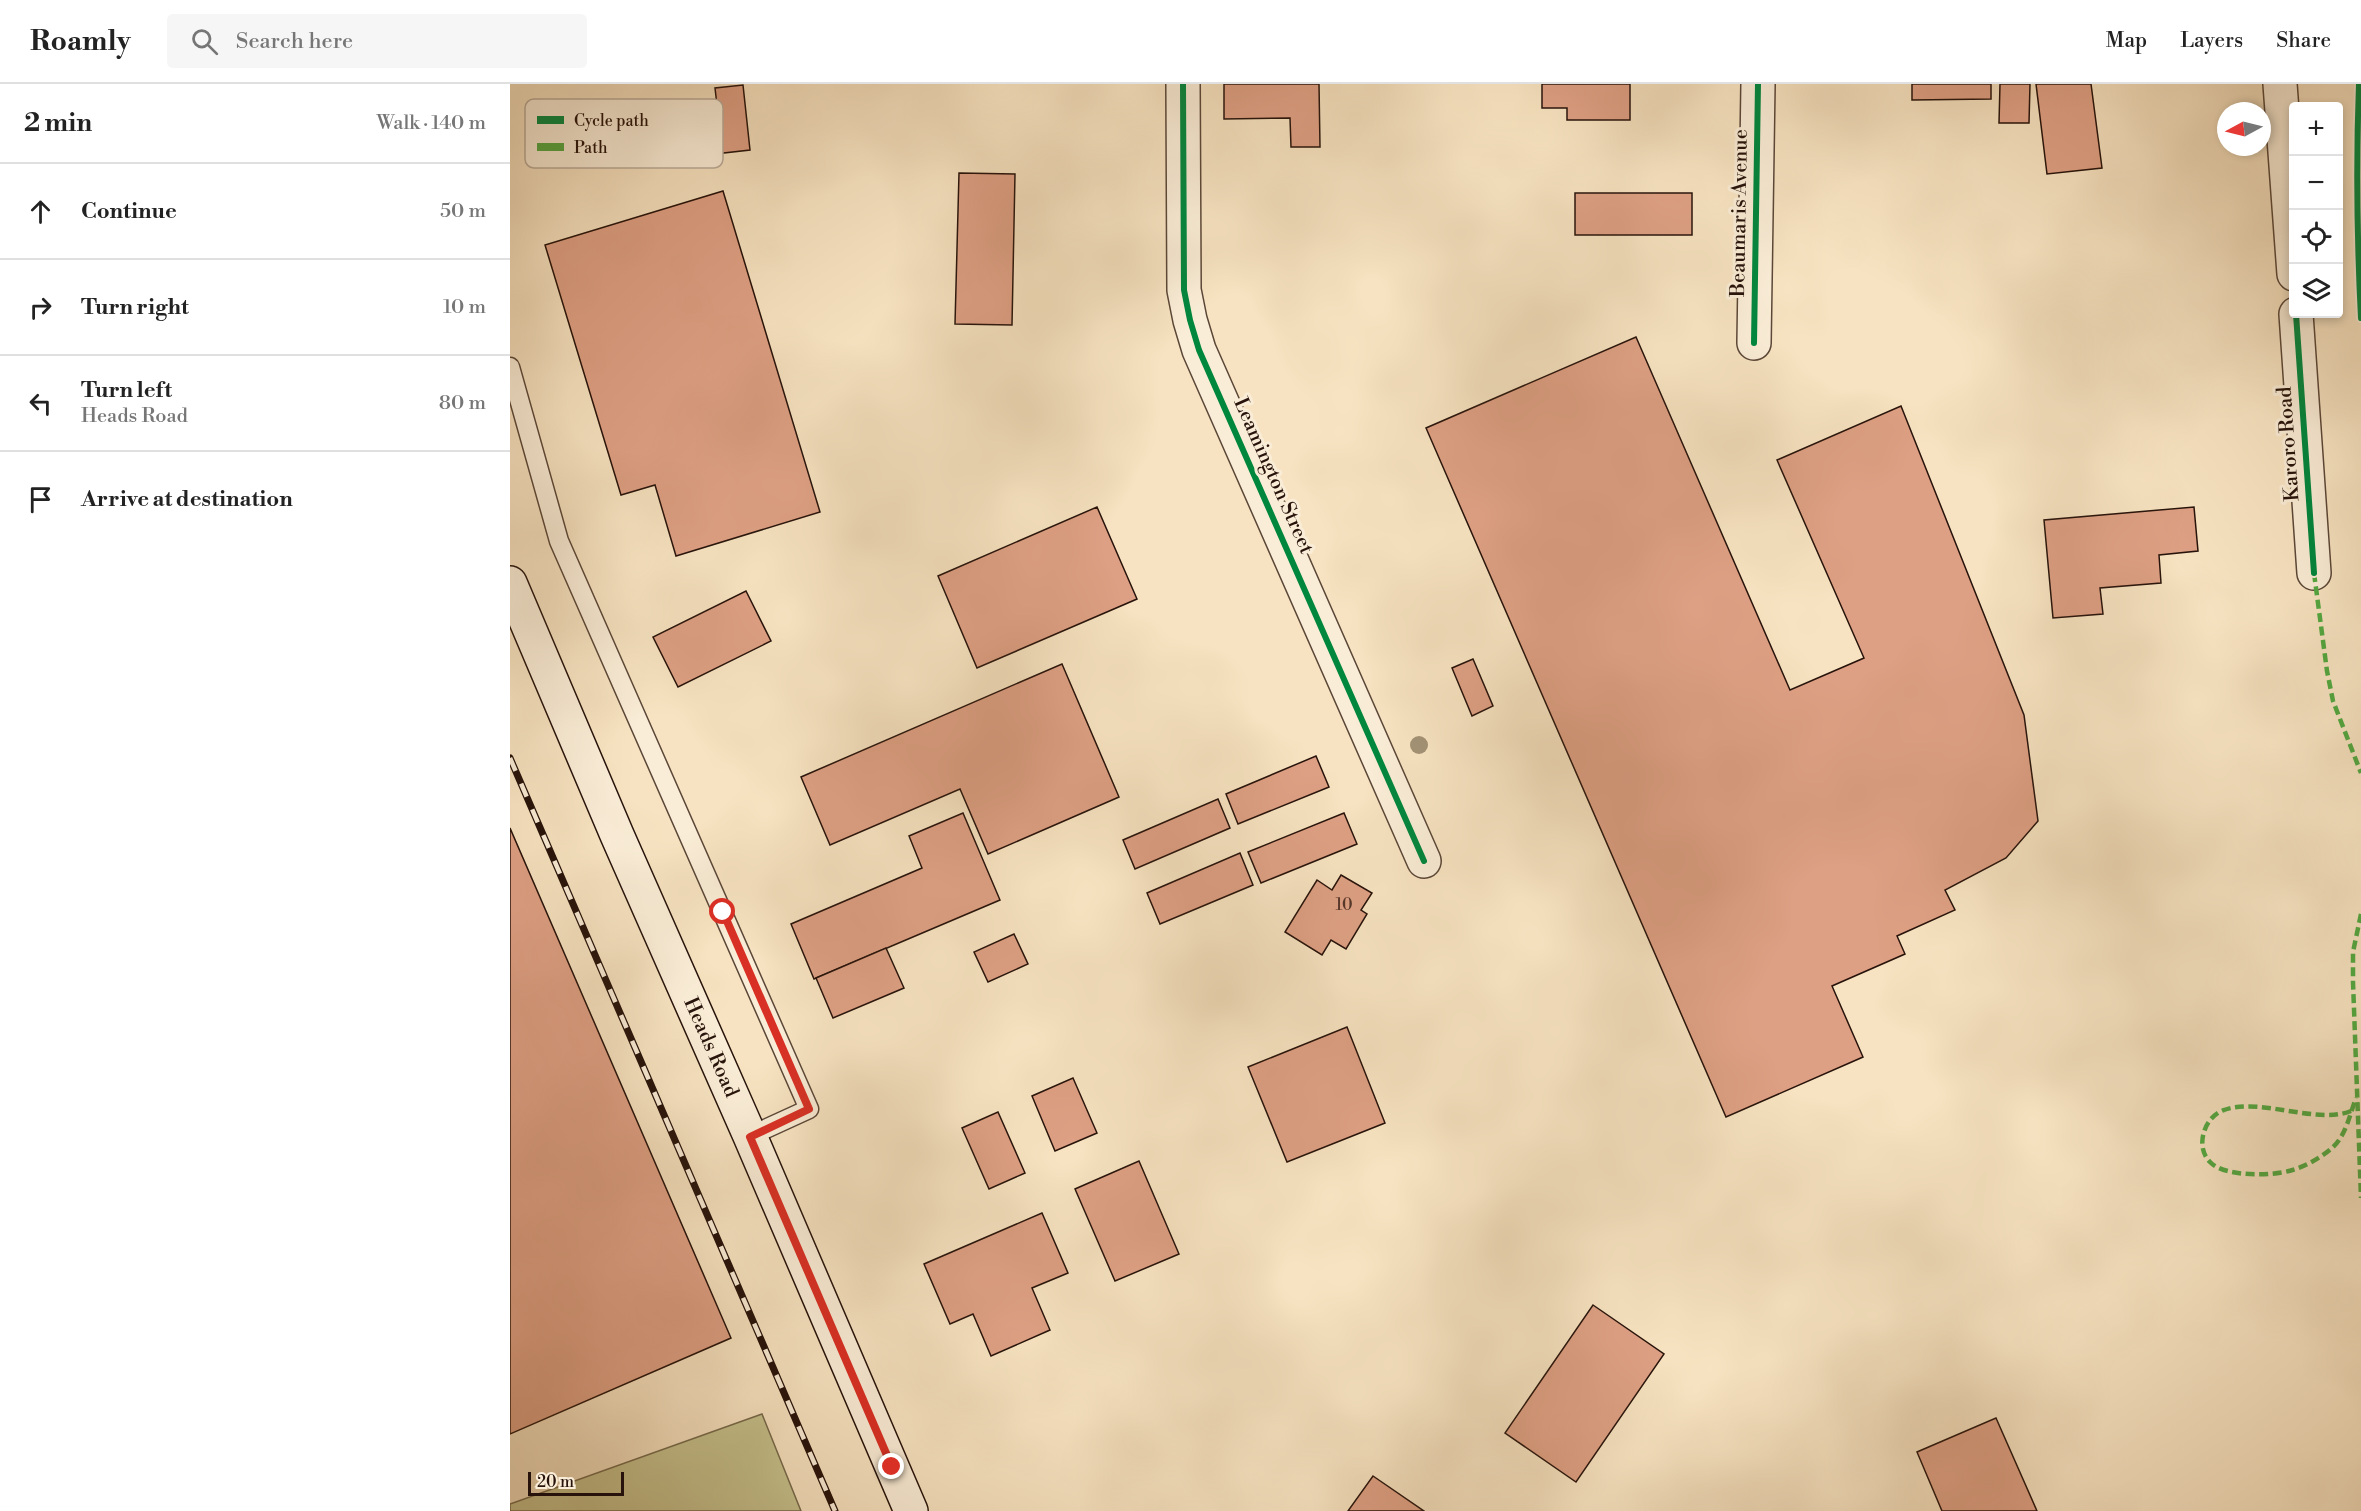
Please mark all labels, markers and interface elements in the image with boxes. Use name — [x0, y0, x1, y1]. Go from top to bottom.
search box — [167, 14, 587, 68]
text: Roamly — [30, 24, 131, 59]
icon: search — [188, 25, 221, 58]
text: Search here — [236, 28, 353, 55]
text: Map — [2106, 28, 2147, 54]
text: Layers — [2180, 28, 2243, 54]
text: Share — [2276, 28, 2331, 54]
legend — [525, 99, 723, 168]
north arrow — [2217, 102, 2271, 156]
map controls — [2289, 102, 2343, 318]
button: + — [2289, 102, 2343, 156]
text: 2 min — [24, 107, 92, 139]
text: Walk · 140 m — [376, 111, 486, 136]
text: Cycle path — [574, 111, 649, 131]
street label: Beaumaris Avenue — [1726, 129, 1754, 298]
text: Path — [574, 138, 608, 158]
button: − — [2289, 156, 2343, 210]
icon: ahead — [24, 195, 57, 228]
text: Continue — [81, 198, 177, 225]
text: 50 m — [440, 199, 486, 224]
button: locate — [2289, 210, 2343, 264]
button: layers — [2289, 264, 2343, 318]
icon: right — [24, 291, 57, 324]
text: Turn right — [81, 294, 189, 321]
text: 10 m — [443, 295, 486, 320]
text: Turn left — [81, 377, 172, 404]
street label: Karoro Road — [2272, 385, 2305, 502]
icon: left — [24, 387, 57, 420]
text: 80 m — [439, 391, 486, 416]
street label: Leamington Street — [1227, 394, 1319, 558]
text: Heads Road — [81, 404, 188, 429]
icon: arrive — [24, 483, 57, 516]
text: Arrive at destination — [81, 486, 293, 513]
house number: 10 — [1336, 895, 1353, 915]
route start — [709, 898, 735, 924]
street label: Heads Road — [678, 993, 744, 1102]
route end — [878, 1453, 904, 1479]
scale bar — [528, 1469, 624, 1496]
text: 20 m — [537, 1472, 574, 1492]

